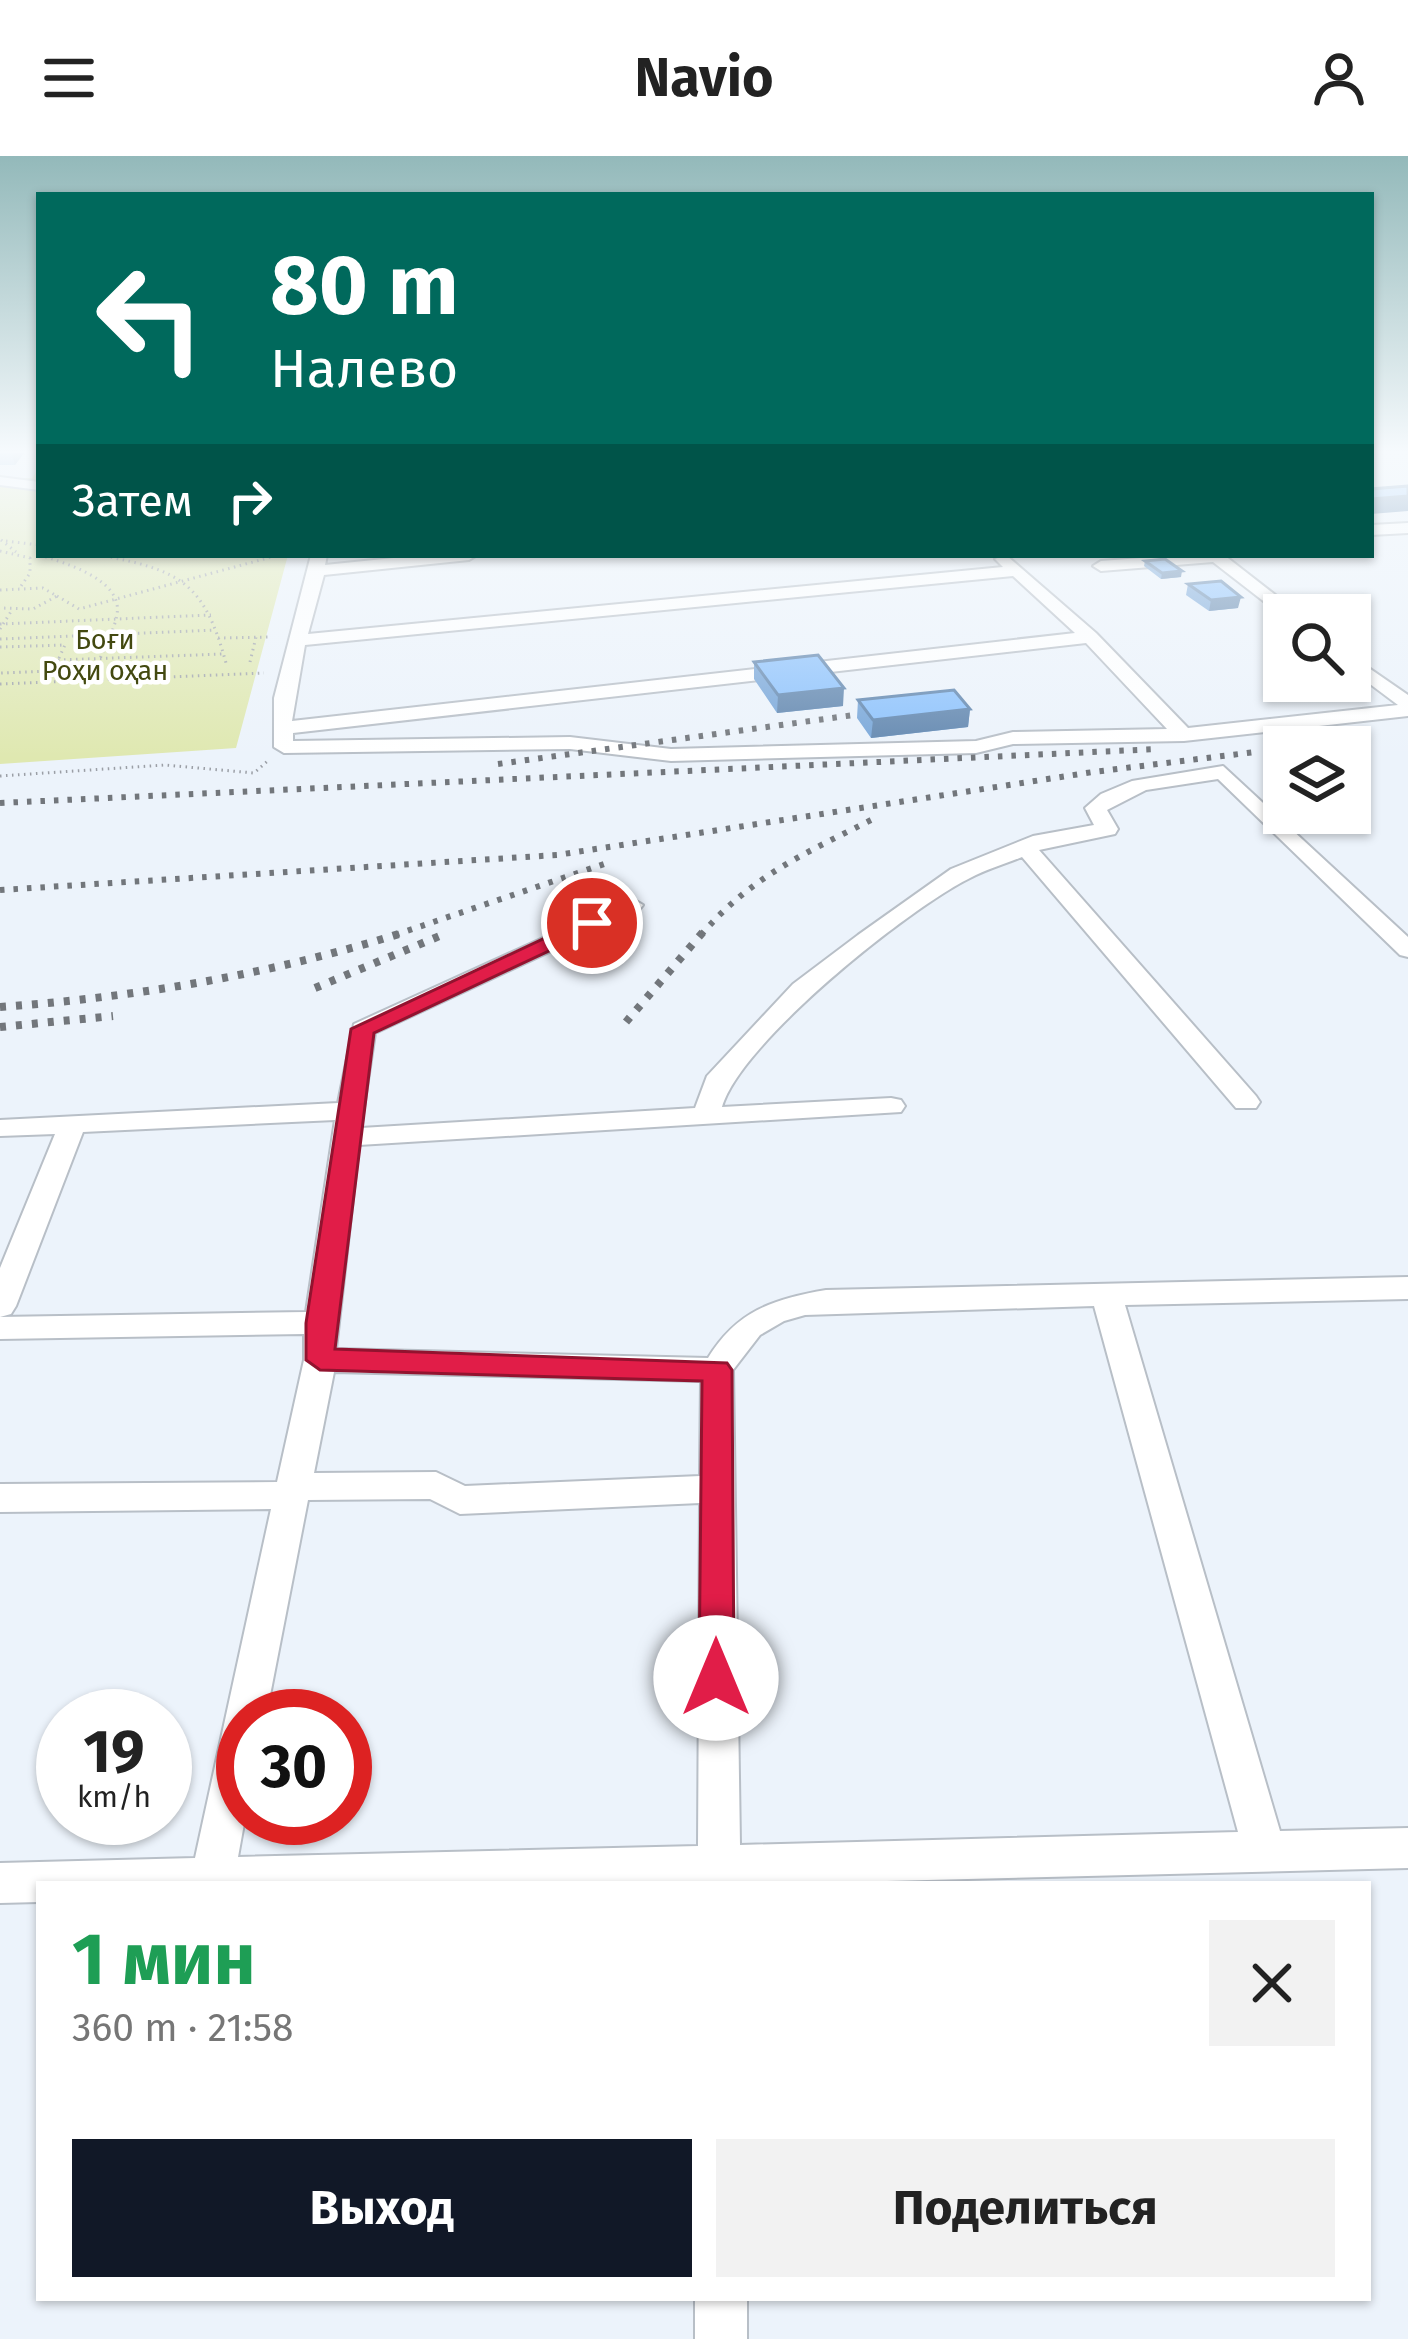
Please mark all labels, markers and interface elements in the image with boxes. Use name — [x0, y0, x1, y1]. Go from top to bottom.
icon: menu — [36, 45, 102, 111]
icon: person — [1306, 45, 1372, 111]
text: Navio — [634, 46, 774, 110]
text: 80 m — [270, 235, 459, 336]
icon: left — [72, 240, 228, 396]
text: Налево — [270, 337, 458, 401]
icon: right — [217, 468, 283, 534]
text: Затем — [72, 474, 193, 528]
map controls — [1263, 594, 1371, 834]
button: search — [1263, 594, 1371, 702]
park label: Боғи Роҳи оҳан — [42, 624, 168, 687]
button: layers — [1263, 726, 1371, 834]
pin — [541, 872, 643, 974]
icon: arrive — [559, 890, 625, 956]
position arrow — [653, 1615, 779, 1741]
speed limit sign: 30 — [216, 1689, 372, 1845]
text: 19 — [83, 1716, 145, 1788]
text: km/h — [77, 1779, 151, 1815]
text: 1 мин — [72, 1917, 256, 2003]
button: close — [1209, 1920, 1335, 2046]
text: 360 m · 21:58 — [72, 2005, 294, 2051]
button: Выход — [72, 2139, 692, 2277]
button: Поделиться — [716, 2139, 1335, 2277]

